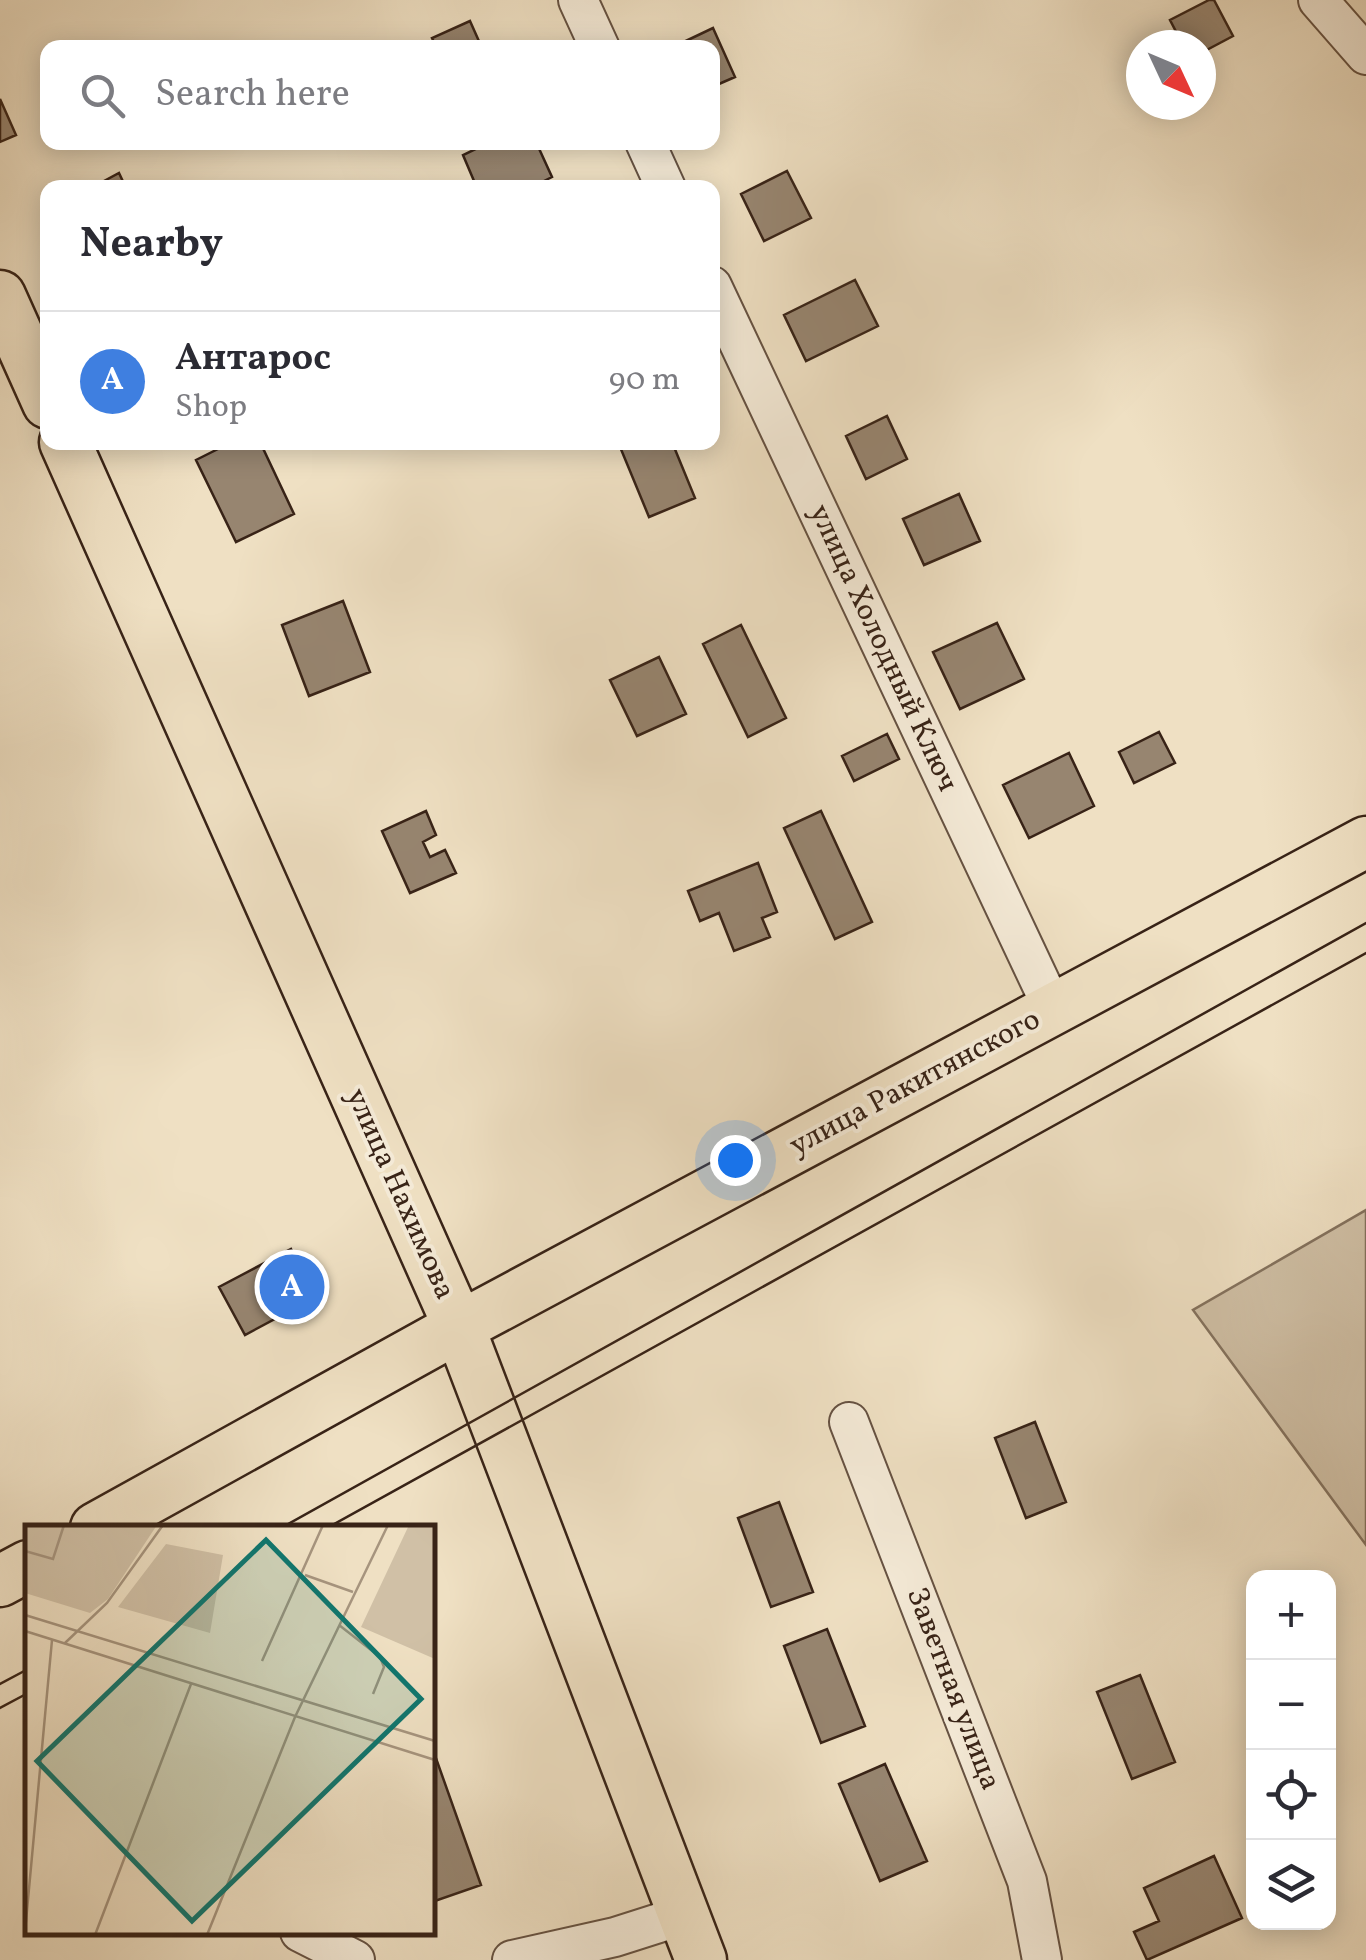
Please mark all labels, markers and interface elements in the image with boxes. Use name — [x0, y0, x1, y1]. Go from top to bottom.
north arrow — [1126, 30, 1216, 120]
search box — [40, 40, 720, 150]
icon: search — [75, 68, 130, 123]
text: Search here — [155, 69, 350, 122]
text: Nearby — [80, 216, 223, 275]
text: Антарос — [175, 333, 331, 386]
text: A — [101, 359, 124, 403]
text: 90 m — [609, 359, 680, 403]
text: Shop — [175, 386, 247, 430]
street label: улица Холодный Ключ — [798, 497, 968, 799]
street label: улица Ракитянского — [782, 999, 1048, 1167]
street label: улица Нахимова — [335, 1082, 465, 1306]
your location — [710, 1135, 761, 1186]
pin: A — [260, 1250, 324, 1324]
inset map — [25, 1525, 435, 1935]
map controls — [1246, 1570, 1336, 1930]
button: + — [1246, 1570, 1336, 1660]
street label: Заветная улица — [895, 1582, 1011, 1796]
button: − — [1246, 1660, 1336, 1750]
button: locate — [1246, 1750, 1336, 1840]
button: layers — [1246, 1840, 1336, 1930]

